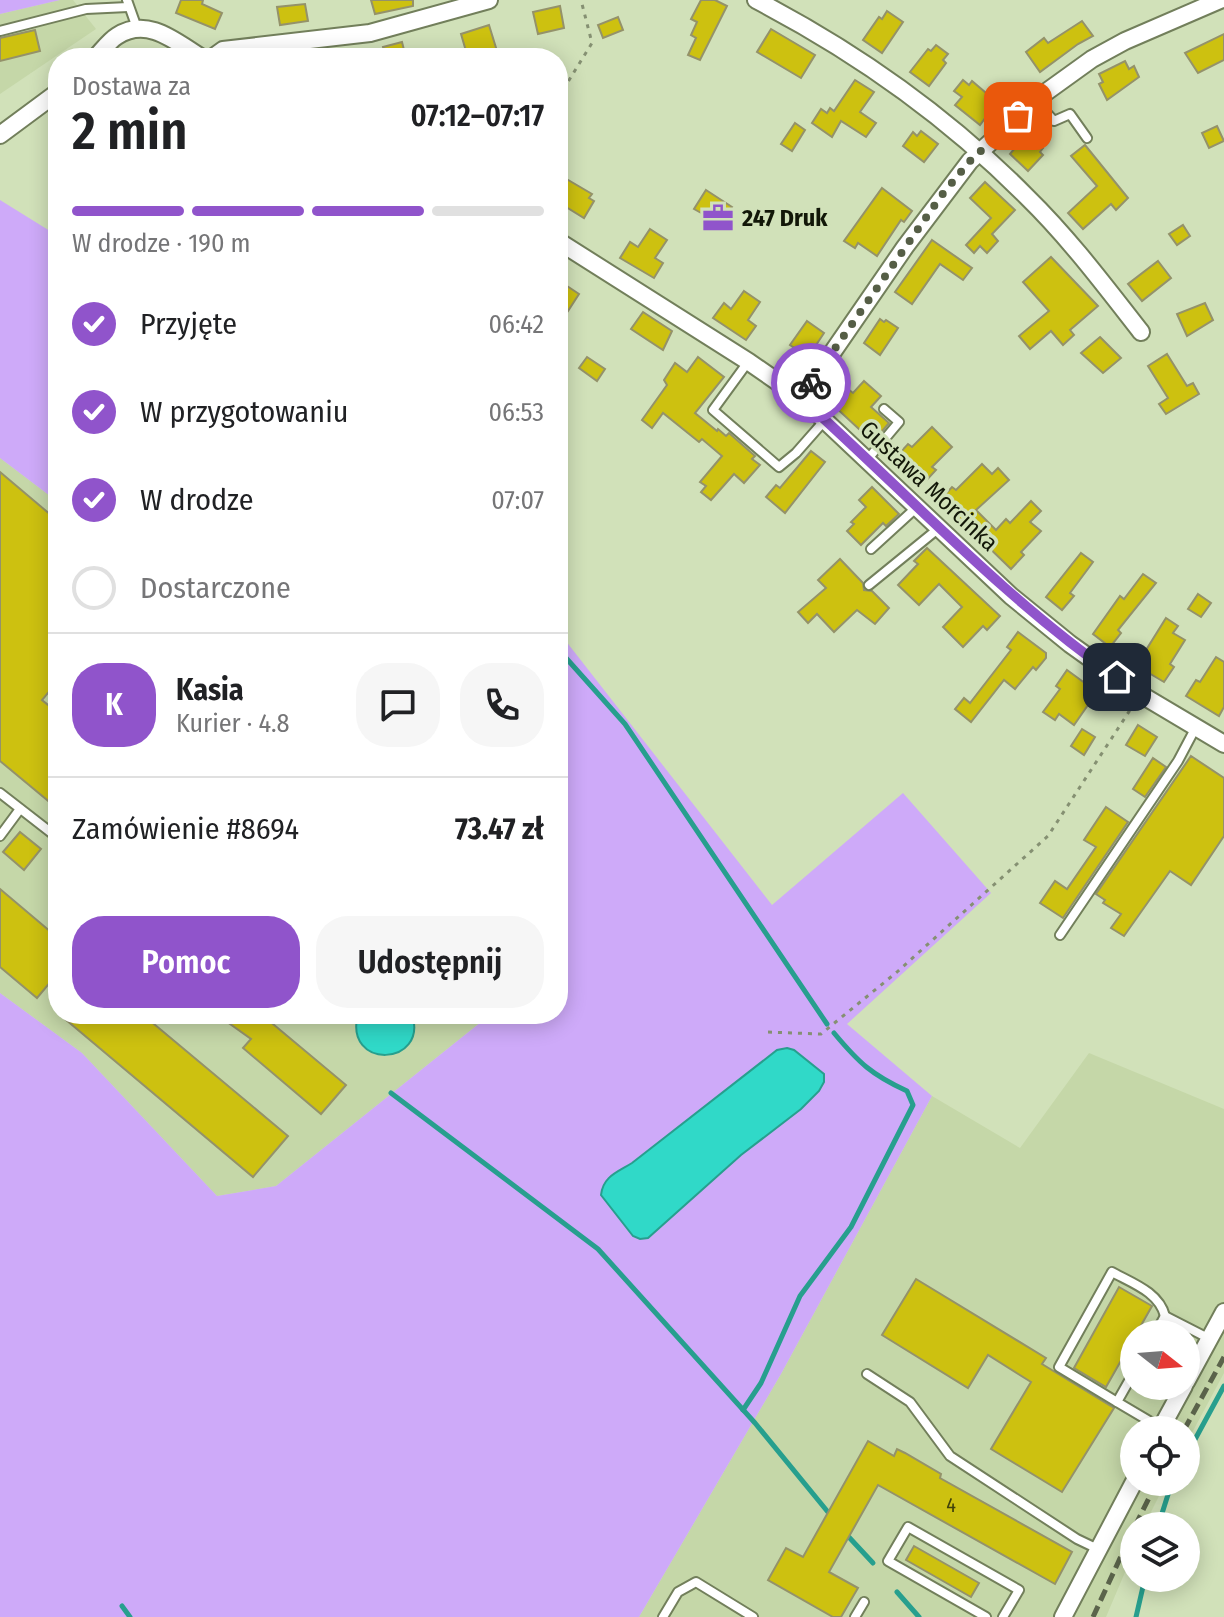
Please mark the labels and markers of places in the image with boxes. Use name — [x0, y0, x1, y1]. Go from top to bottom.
pin — [984, 82, 1052, 150]
office icon: 247 Druk — [701, 201, 735, 235]
place label: 247 Druk — [741, 204, 828, 232]
pin — [1083, 643, 1151, 711]

